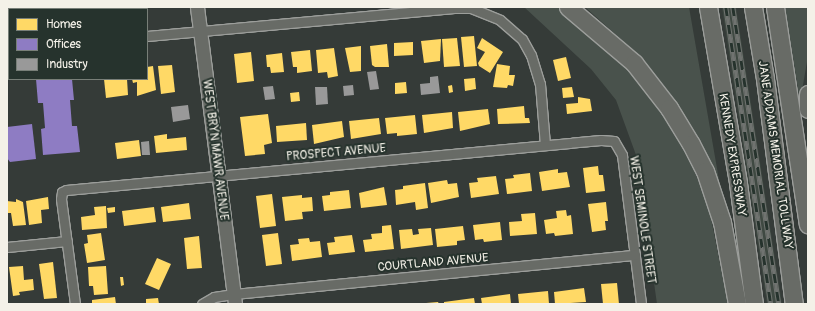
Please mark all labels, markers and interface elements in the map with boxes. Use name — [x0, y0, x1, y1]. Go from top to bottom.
legend — [8, 8, 148, 80]
text: Homes — [46, 17, 82, 32]
text: Offices — [46, 37, 81, 52]
text: Industry — [46, 57, 88, 72]
street label: JANE ADDAMS MEMORIAL TOLLWAY — [755, 60, 795, 250]
street label: WEST BRYN MAWR AVENUE — [199, 79, 231, 221]
street label: KENNEDY EXPRESSWAY — [715, 92, 749, 218]
street label: PROSPECT AVENUE — [286, 141, 386, 165]
street label: WEST SEMINOLE STREET — [626, 155, 658, 285]
street label: COURTLAND AVENUE — [377, 251, 489, 275]

